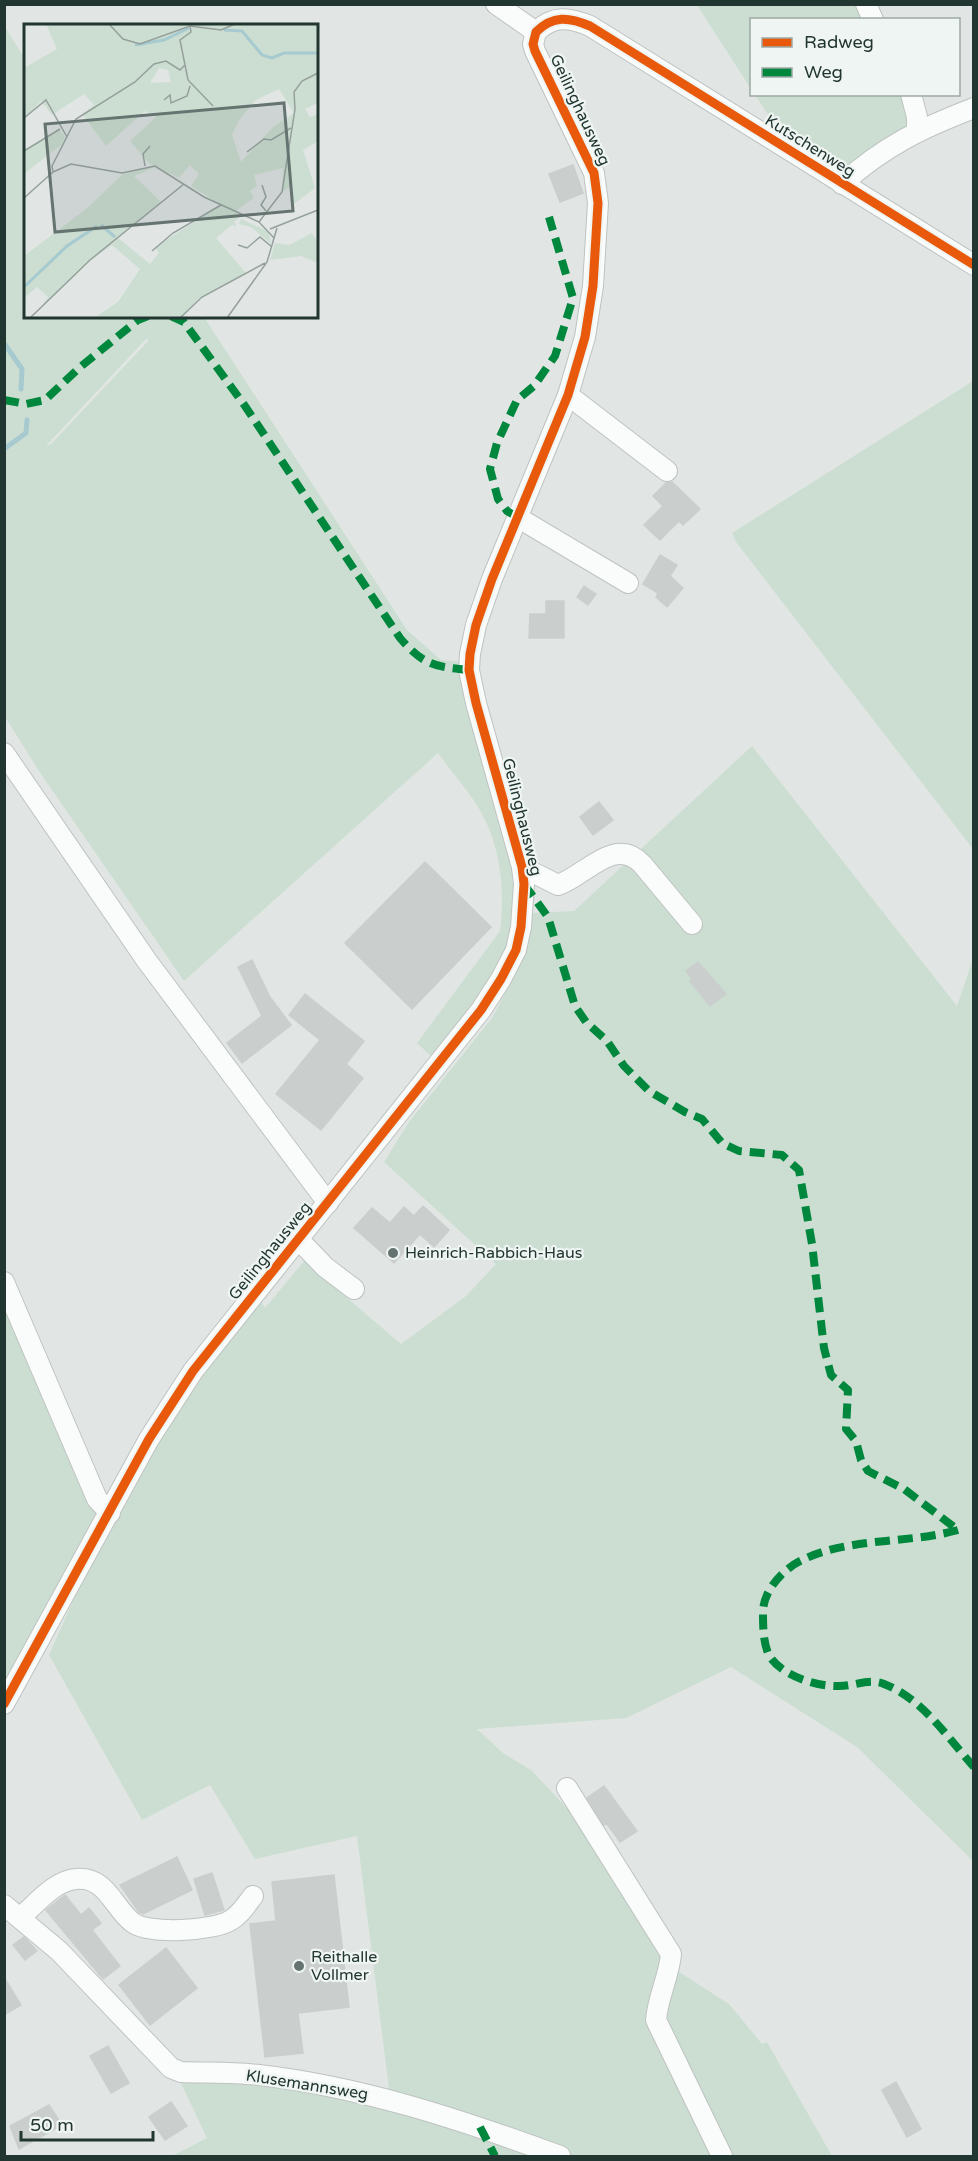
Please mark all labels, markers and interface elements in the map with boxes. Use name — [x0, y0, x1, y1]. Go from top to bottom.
legend — [750, 18, 960, 96]
inset map — [24, 24, 318, 318]
text: Radweg — [804, 31, 874, 53]
street label: Geilinghausweg — [545, 51, 615, 169]
text: Weg — [804, 61, 843, 83]
street label: Kutschenweg — [761, 110, 859, 182]
street label: Geilinghausweg — [498, 756, 546, 878]
street label: Geilinghausweg — [224, 1198, 316, 1304]
place label: Heinrich-Rabbich-Haus — [405, 1243, 582, 1263]
marker: Heinrich-Rabbich-Haus — [386, 1246, 400, 1260]
place label: Reithalle Vollmer — [311, 1947, 377, 1985]
marker: Reithalle Vollmer — [292, 1959, 306, 1973]
street label: Klusemannsweg — [244, 2065, 370, 2105]
scale bar — [21, 2104, 153, 2142]
text: 50 m — [30, 2114, 74, 2136]

